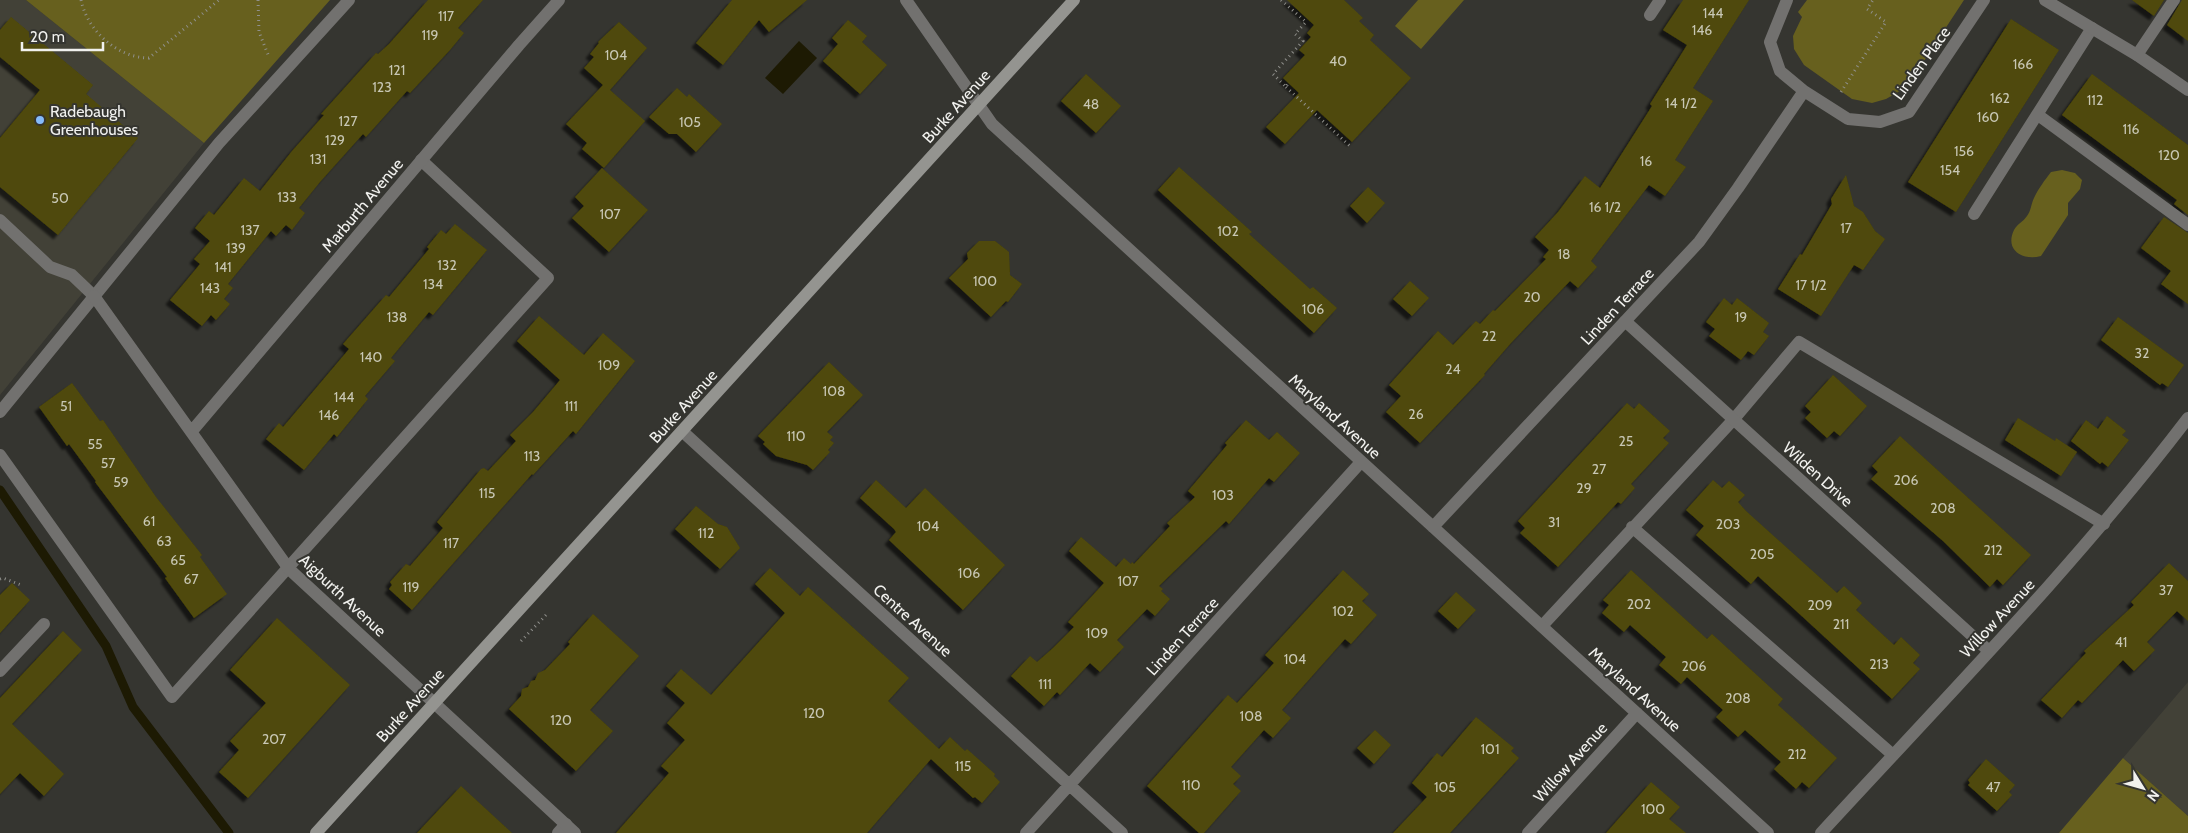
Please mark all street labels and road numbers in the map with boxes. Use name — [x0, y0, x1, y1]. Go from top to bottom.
street label: Linden Place — [1888, 23, 1954, 104]
street label: Burke Avenue — [918, 66, 994, 147]
street label: Marburth Avenue — [318, 155, 407, 256]
street label: Linden Terrace — [1577, 264, 1658, 349]
street label: Burke Avenue — [645, 366, 721, 447]
street label: Maryland Avenue — [1285, 370, 1385, 463]
street label: Wilden Drive — [1779, 438, 1857, 511]
street label: Aigburth Avenue — [295, 550, 390, 640]
street label: Willow Avenue — [1956, 575, 2039, 662]
street label: Centre Avenue — [869, 580, 956, 661]
street label: Linden Terrace — [1142, 593, 1222, 679]
street label: Maryland Avenue — [1585, 643, 1685, 736]
street label: Burke Avenue — [372, 665, 448, 746]
street label: Willow Avenue — [1530, 719, 1611, 806]

